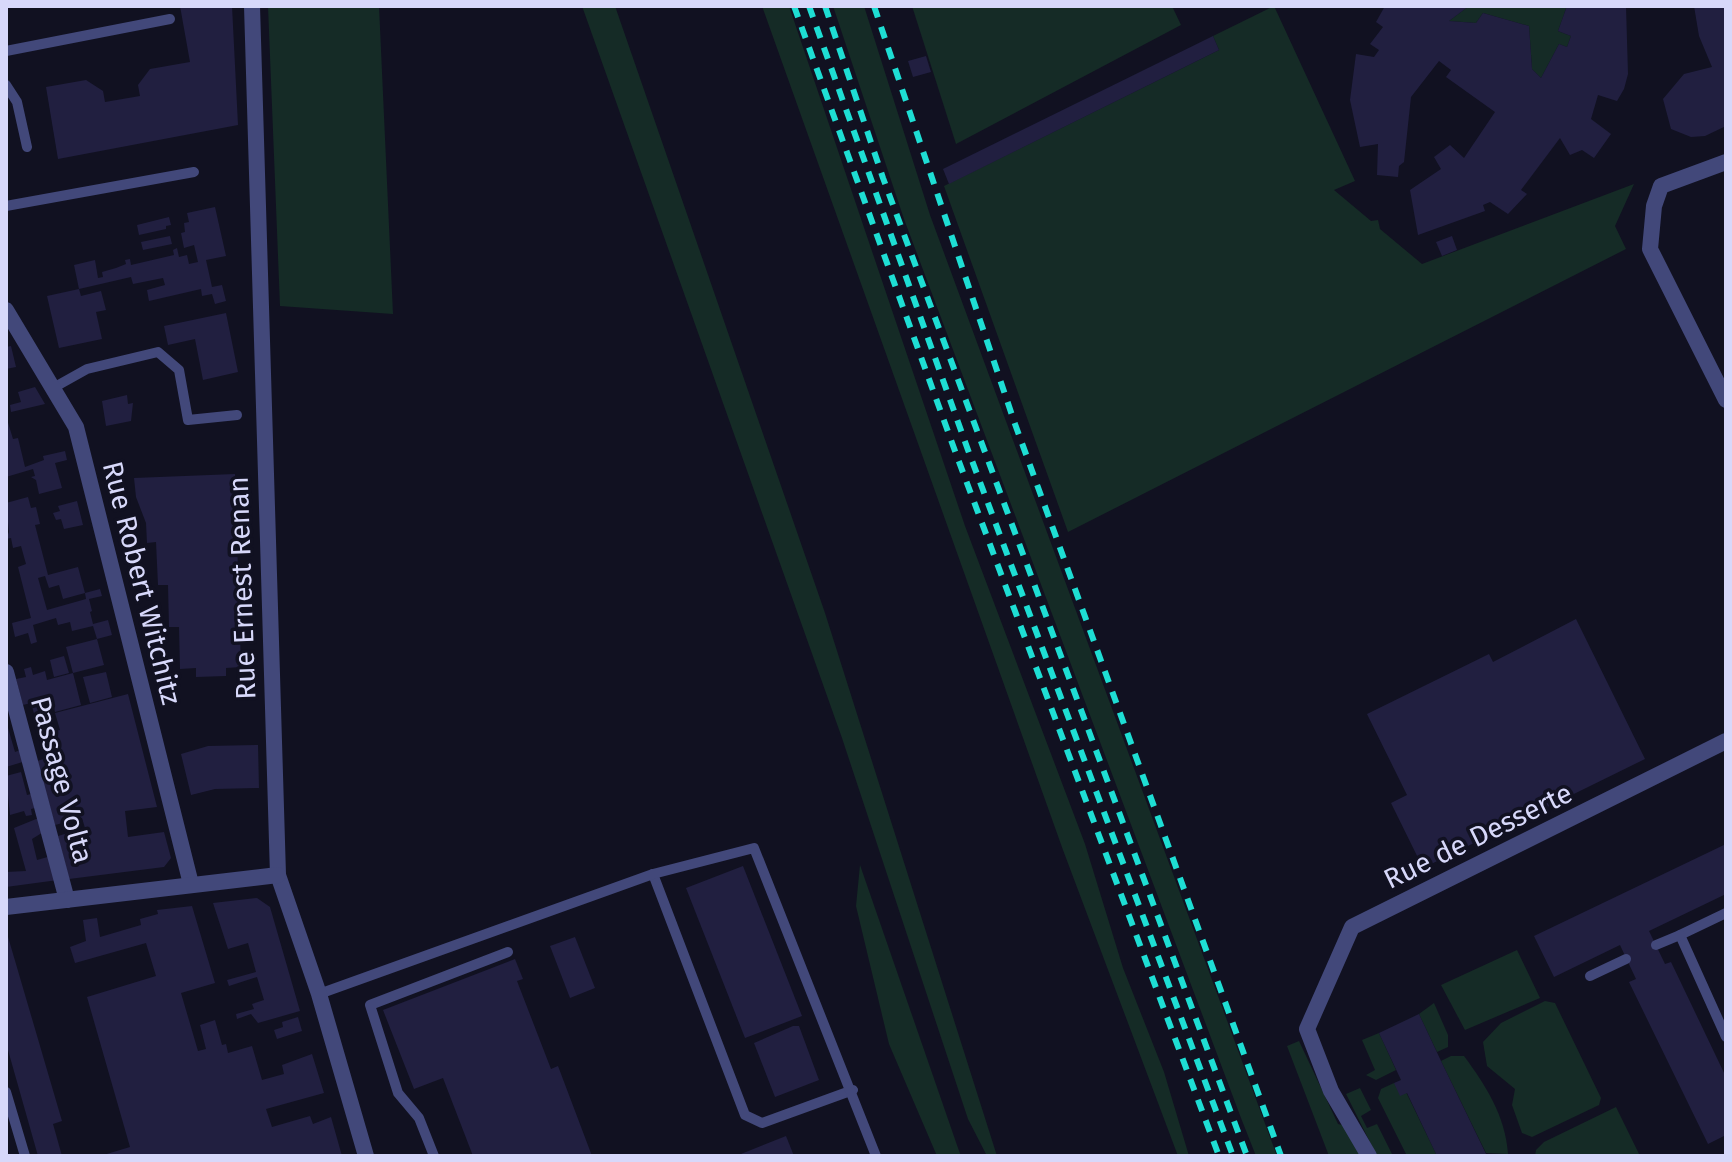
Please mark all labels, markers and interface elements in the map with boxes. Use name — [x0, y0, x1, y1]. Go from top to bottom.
street label: Rue Robert Witchitz — [96, 458, 188, 708]
street label: Rue Ernest Renan — [222, 476, 262, 700]
street label: Passage Volta — [24, 693, 100, 867]
street label: Rue de Desserte — [1378, 776, 1578, 896]

